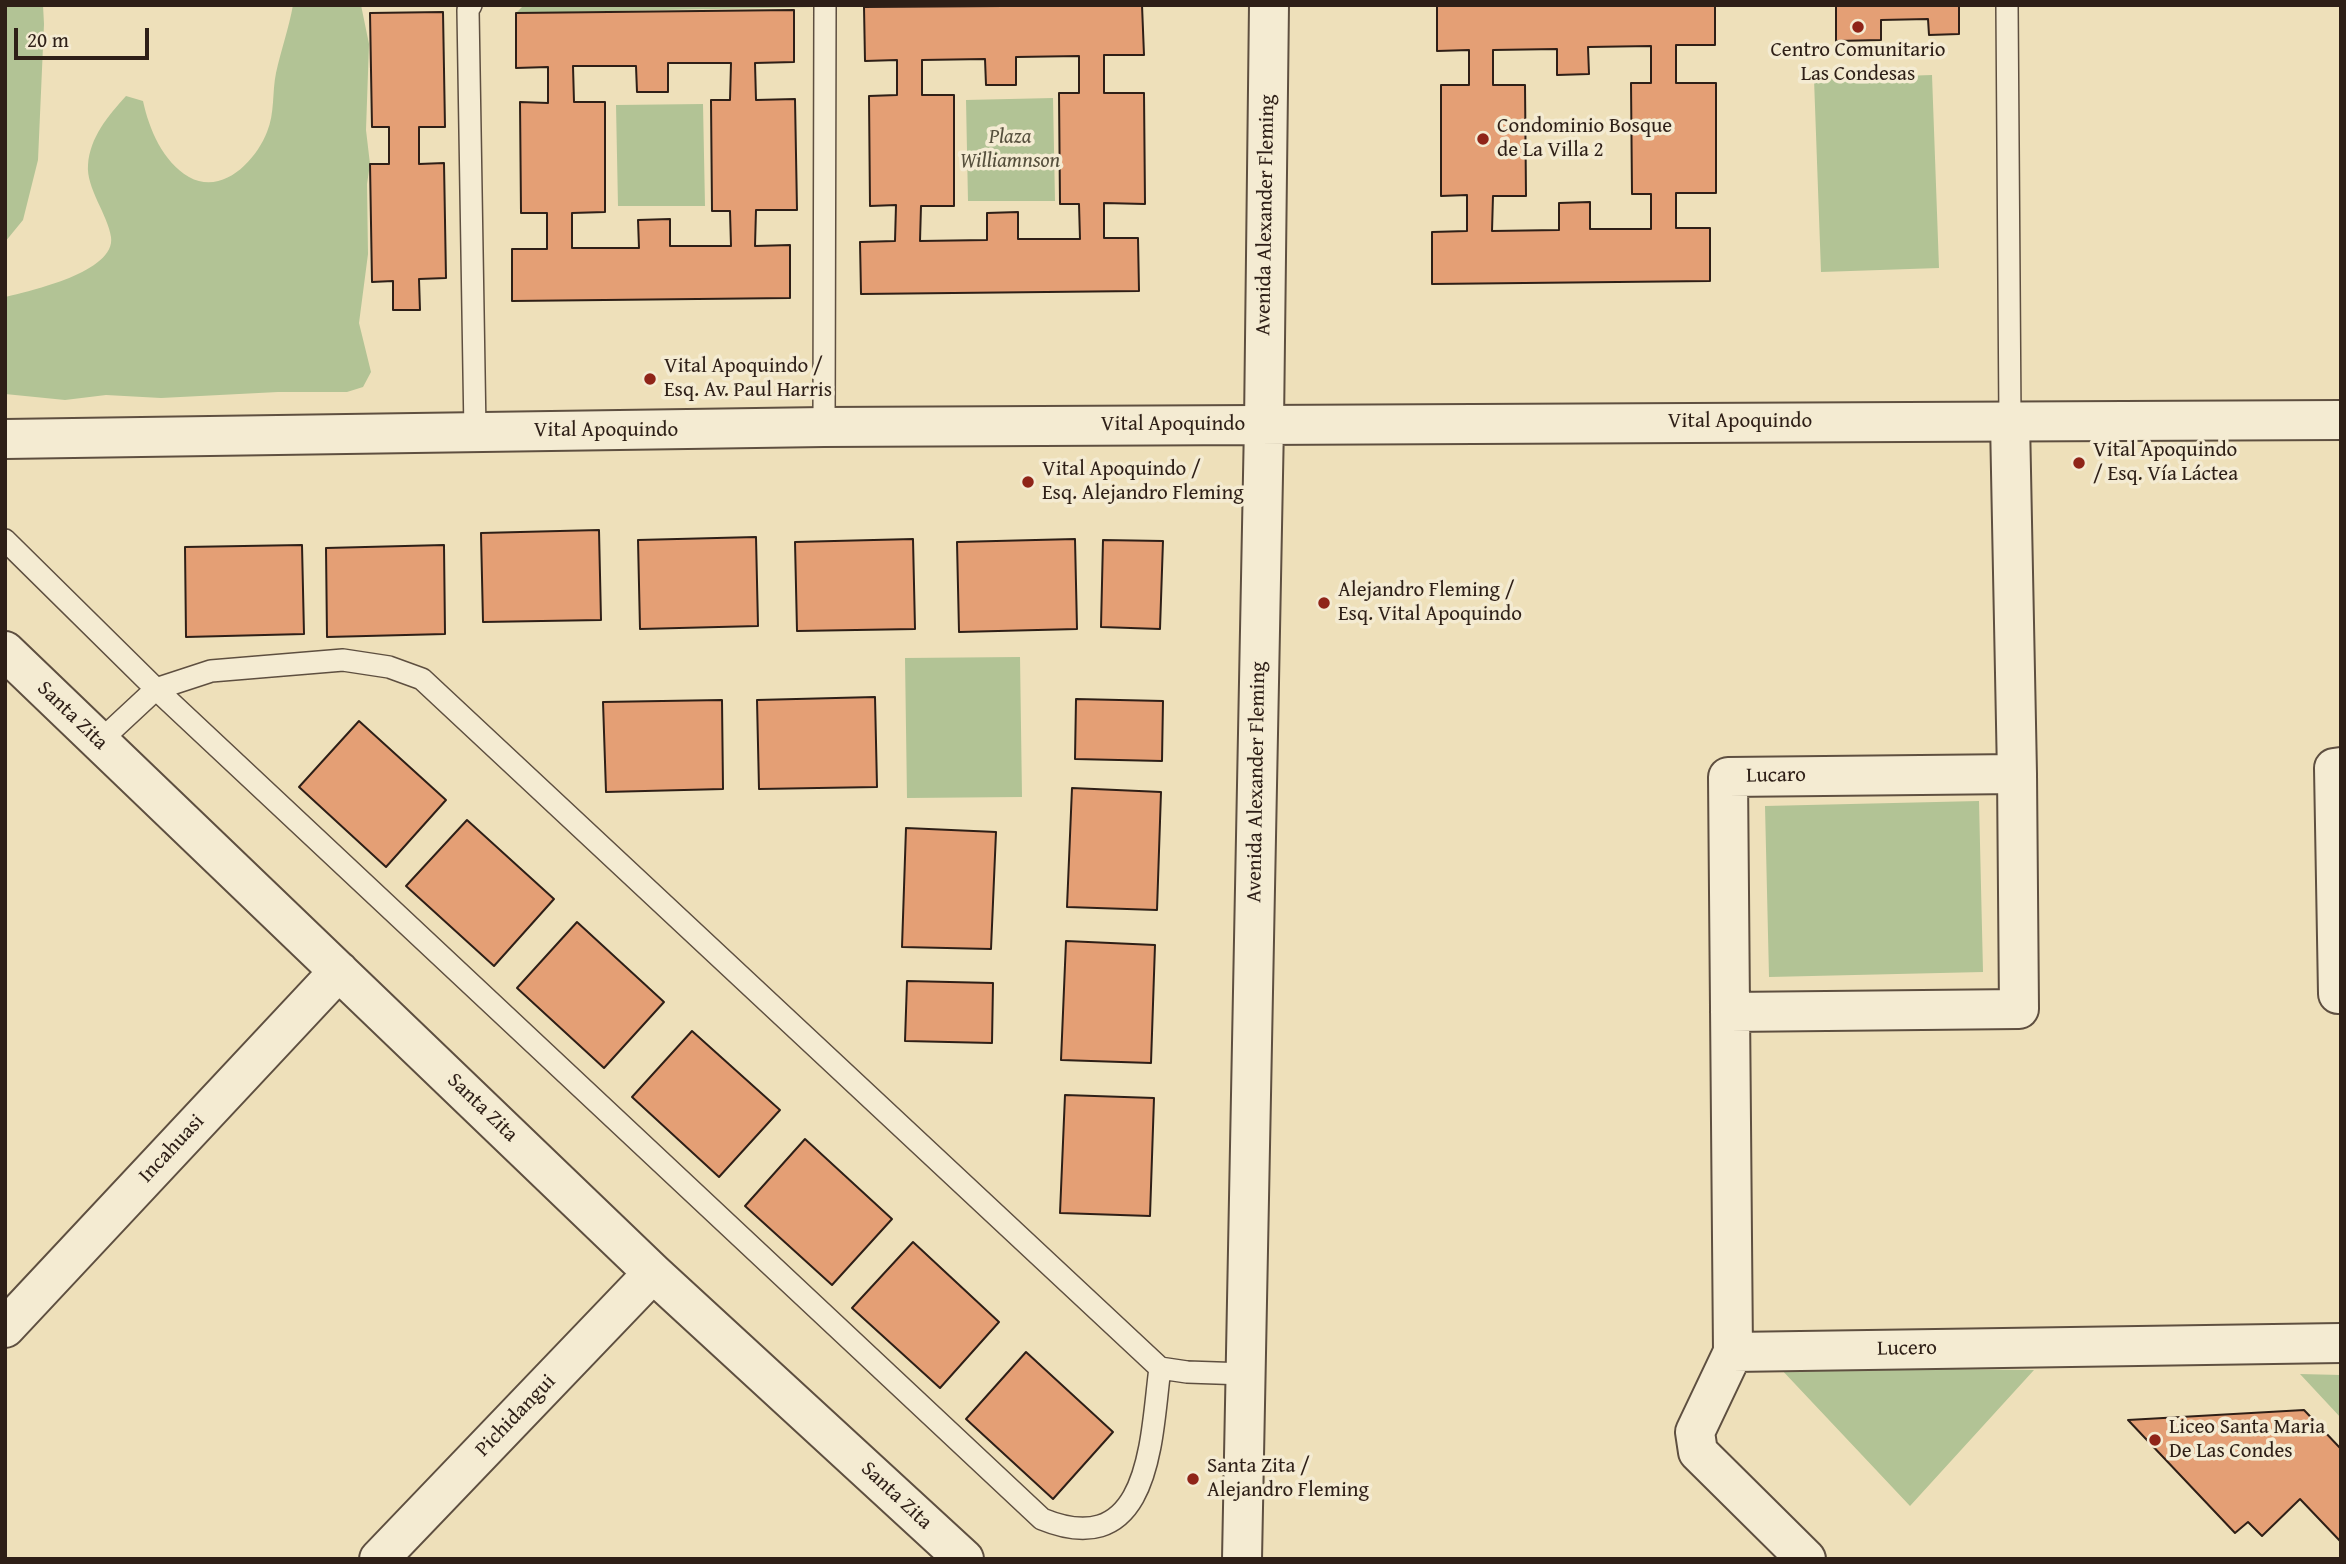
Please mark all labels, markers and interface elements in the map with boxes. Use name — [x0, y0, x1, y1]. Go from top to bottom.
scale bar — [18, 14, 152, 58]
marker: Centro Comunitario Las Condesas — [1850, 19, 1866, 35]
text: 20 m — [27, 24, 69, 55]
place label: Centro Comunitario Las Condesas — [1770, 38, 1946, 88]
street label: Avenida Alexander Fleming — [1251, 94, 1281, 336]
place label: Condominio Bosque de La Villa 2 — [1497, 114, 1672, 164]
park label: Plaza Williamnson — [960, 125, 1060, 175]
marker: Condominio Bosque de La Villa 2 — [1475, 131, 1491, 147]
place label: Vital Apoquindo / Esq. Av. Paul Harris — [664, 354, 832, 404]
marker: Vital Apoquindo / Esq. Av. Paul Harris — [642, 371, 658, 387]
street label: Vital Apoquindo — [1668, 409, 1812, 435]
street label: Vital Apoquindo — [1101, 412, 1245, 438]
street label: Vital Apoquindo — [534, 418, 678, 444]
place label: Vital Apoquindo / Esq. Vía Láctea — [2093, 438, 2238, 488]
marker: Vital Apoquindo / Esq. Vía Láctea — [2071, 455, 2087, 471]
place label: Vital Apoquindo / Esq. Alejandro Fleming — [1042, 457, 1244, 507]
marker: Vital Apoquindo / Esq. Alejandro Fleming — [1020, 474, 1036, 490]
place label: Alejandro Fleming / Esq. Vital Apoquindo — [1338, 578, 1522, 628]
marker: Alejandro Fleming / Esq. Vital Apoquindo — [1316, 595, 1332, 611]
street label: Avenida Alexander Fleming — [1242, 661, 1272, 903]
street label: Santa Zita — [31, 676, 113, 756]
street label: Lucaro — [1746, 763, 1806, 789]
street label: Santa Zita — [441, 1068, 523, 1148]
street label: Incahuasi — [134, 1109, 210, 1189]
street label: Lucero — [1877, 1336, 1937, 1362]
street label: Pichidangui — [471, 1370, 561, 1462]
place label: Liceo Santa Maria De Las Condes — [2169, 1415, 2325, 1465]
marker: Liceo Santa Maria De Las Condes — [2147, 1432, 2163, 1448]
place label: Santa Zita / Alejandro Fleming — [1207, 1454, 1369, 1504]
street label: Santa Zita — [855, 1457, 937, 1535]
marker: Santa Zita / Alejandro Fleming — [1185, 1471, 1201, 1487]

